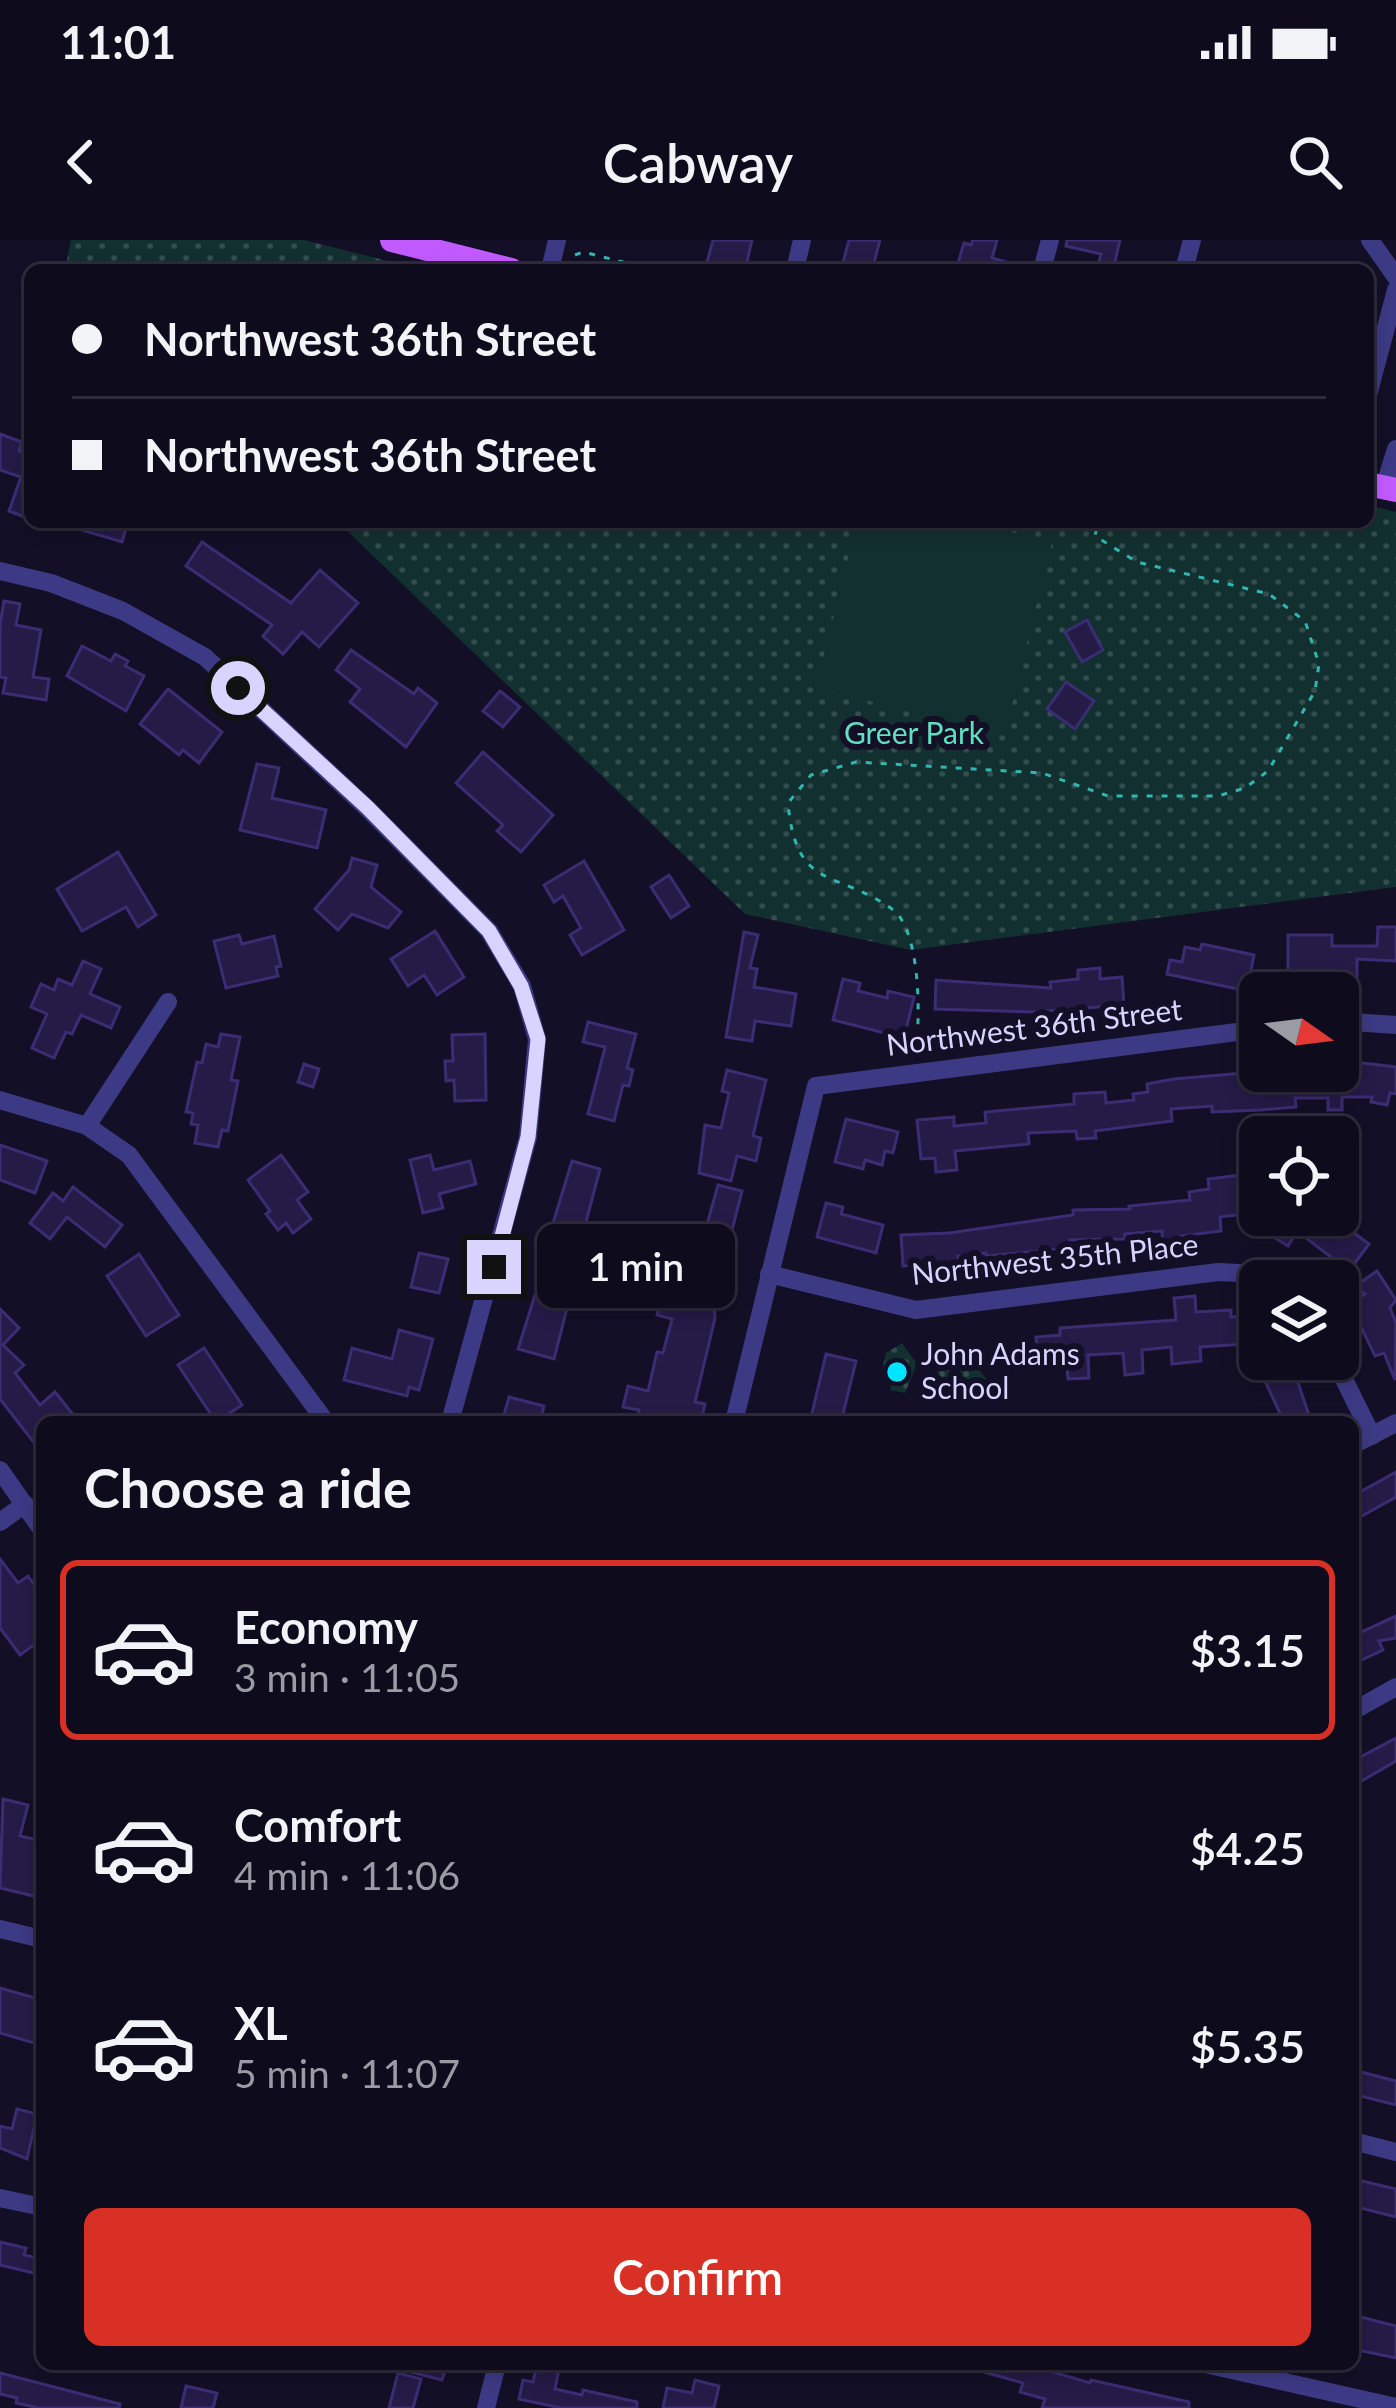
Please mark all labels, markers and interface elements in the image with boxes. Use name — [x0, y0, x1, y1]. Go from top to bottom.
text: 11:01 — [60, 15, 176, 69]
icon: back — [48, 129, 114, 195]
icon: search — [1282, 129, 1348, 195]
text: Cabway — [603, 130, 793, 195]
text: Northwest 36th Street — [144, 312, 596, 366]
text: Northwest 36th Street — [144, 428, 596, 482]
route start — [211, 661, 265, 715]
park label: Greer Park — [844, 714, 985, 750]
north arrow — [1239, 972, 1359, 1092]
map controls — [1239, 972, 1359, 1380]
street label: Northwest 36th Street — [884, 990, 1184, 1062]
button: locate — [1239, 1116, 1359, 1236]
callout: 1 min — [536, 1225, 734, 1309]
street label: Northwest 35th Place — [910, 1225, 1200, 1291]
route end — [467, 1240, 521, 1294]
text: 1 min — [588, 1243, 684, 1289]
button: layers — [1239, 1260, 1359, 1380]
place label: John Adams School — [921, 1335, 1080, 1405]
marker: John Adams School — [884, 1359, 910, 1385]
text: Choose a ride — [84, 1455, 412, 1520]
icon: car — [90, 1596, 198, 1704]
text: Economy — [234, 1600, 418, 1654]
text: $3.15 — [1190, 1623, 1305, 1677]
text: 3 min · 11:05 — [234, 1654, 460, 1700]
icon: car — [90, 1794, 198, 1902]
text: Comfort — [234, 1798, 401, 1852]
text: $4.25 — [1190, 1821, 1305, 1875]
text: 4 min · 11:06 — [234, 1852, 460, 1898]
icon: car — [90, 1992, 198, 2100]
text: XL — [234, 1996, 288, 2050]
text: $5.35 — [1190, 2019, 1305, 2073]
text: 5 min · 11:07 — [234, 2050, 460, 2096]
button: Confirm — [84, 2208, 1311, 2346]

